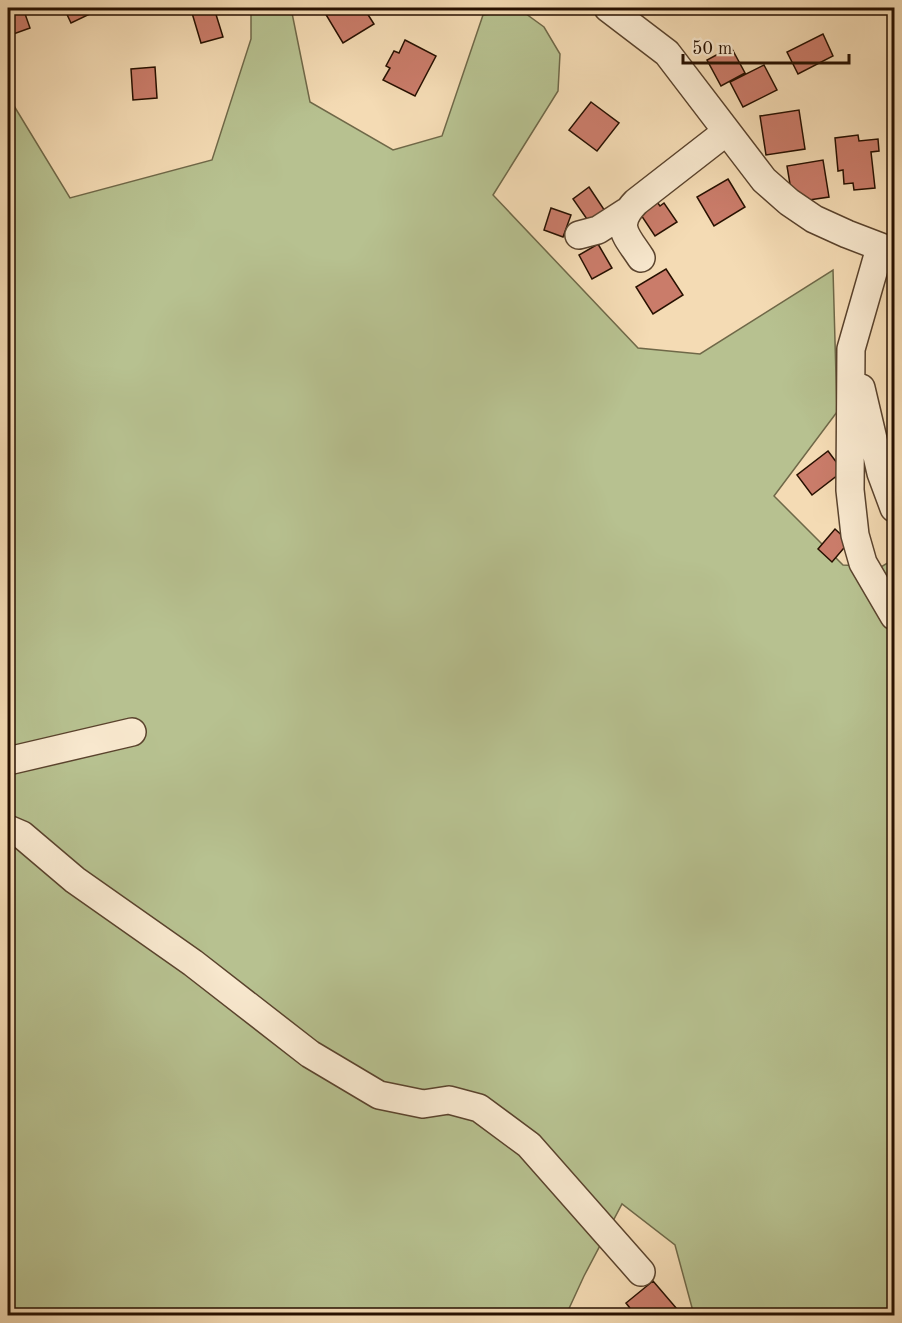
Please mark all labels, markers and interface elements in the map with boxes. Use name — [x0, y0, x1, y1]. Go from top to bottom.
scale bar — [683, 27, 850, 65]
text: 50 m — [692, 40, 732, 58]

